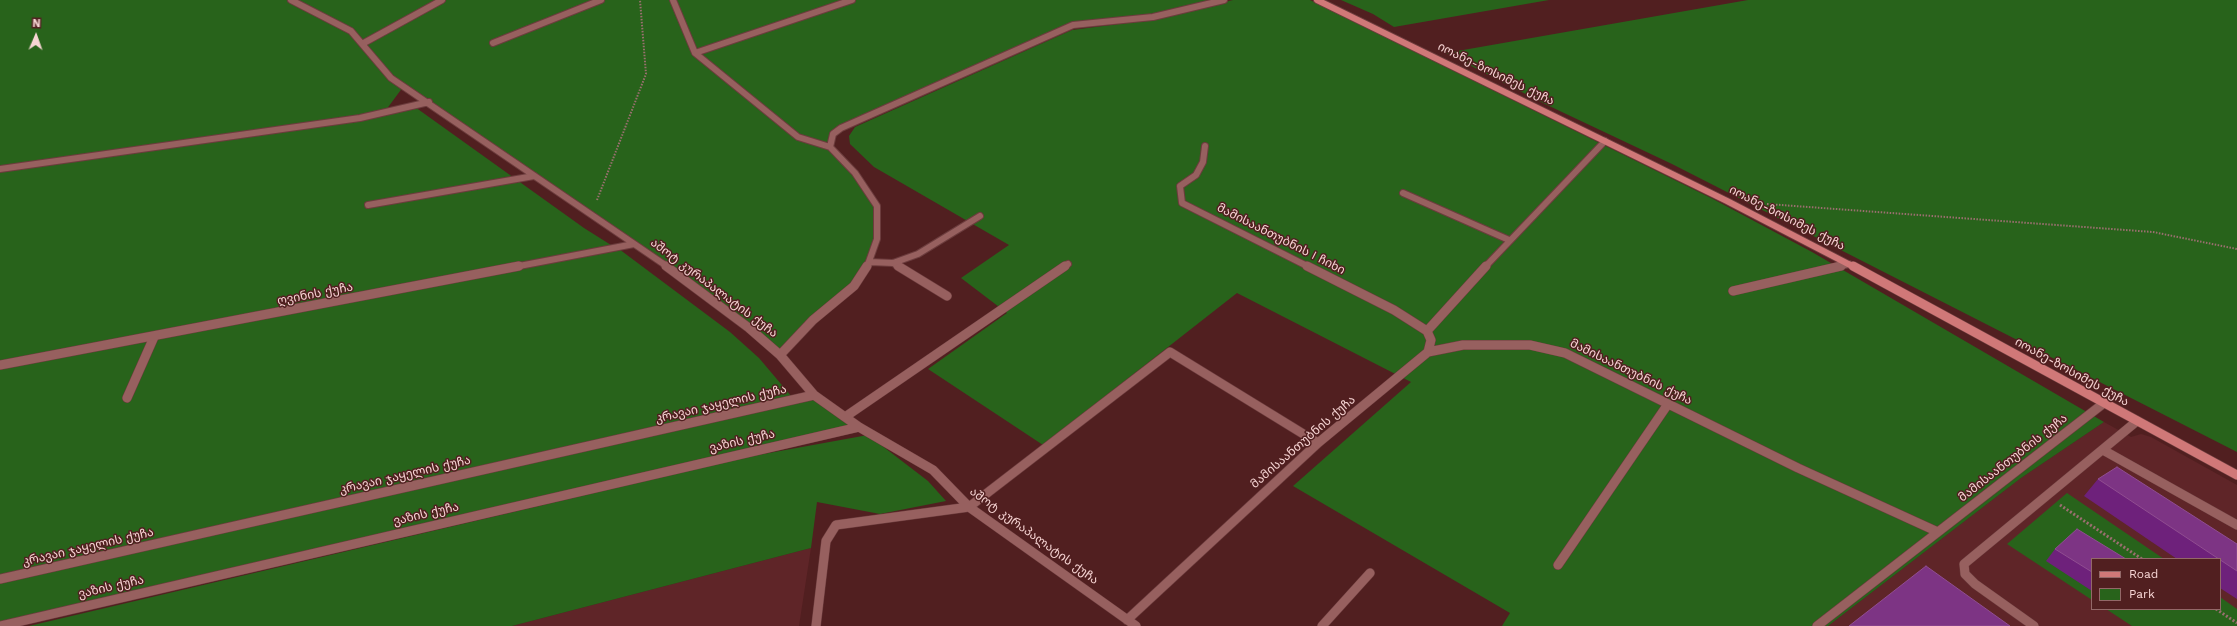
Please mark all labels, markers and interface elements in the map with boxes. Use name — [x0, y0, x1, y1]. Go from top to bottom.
north arrow — [16, 16, 56, 56]
text: N — [32, 17, 41, 30]
street label: იოანე-ზოსიმეს ქუჩა — [1435, 39, 1557, 109]
street label: იოანე-ზოსიმეს ქუჩა — [1727, 183, 1847, 253]
street label: მამისაანთუბნის I ჩიხი — [1214, 200, 1348, 278]
street label: აშოტ კურაპალატის ქუჩა — [647, 235, 781, 341]
street label: ღვინის ქუჩა — [276, 280, 354, 308]
street label: იოანე-ზოსიმეს ქუჩა — [2013, 335, 2131, 409]
street label: მამისაანთუბნის ქუჩა — [1568, 336, 1694, 408]
street label: კრავაი ჯაყელის ქუჩა — [654, 382, 788, 426]
street label: მამისაანთუბნის ქუჩა — [1248, 393, 1358, 491]
street label: მამისაანთუბნის ქუჩა — [1956, 411, 2070, 505]
street label: ვაზის ქუჩა — [708, 426, 776, 456]
street label: კრავაი ჯაყელის ქუჩა — [338, 453, 472, 497]
street label: აშოტ კურაპალატის ქუჩა — [967, 484, 1101, 588]
street label: ვაზის ქუჩა — [392, 499, 460, 529]
street label: კრავაი ჯაყელის ქუჩა — [21, 525, 155, 569]
legend — [2091, 558, 2221, 610]
text: Road — [2129, 567, 2158, 581]
street label: ვაზის ქუჩა — [77, 572, 145, 602]
text: Park — [2129, 587, 2155, 601]

